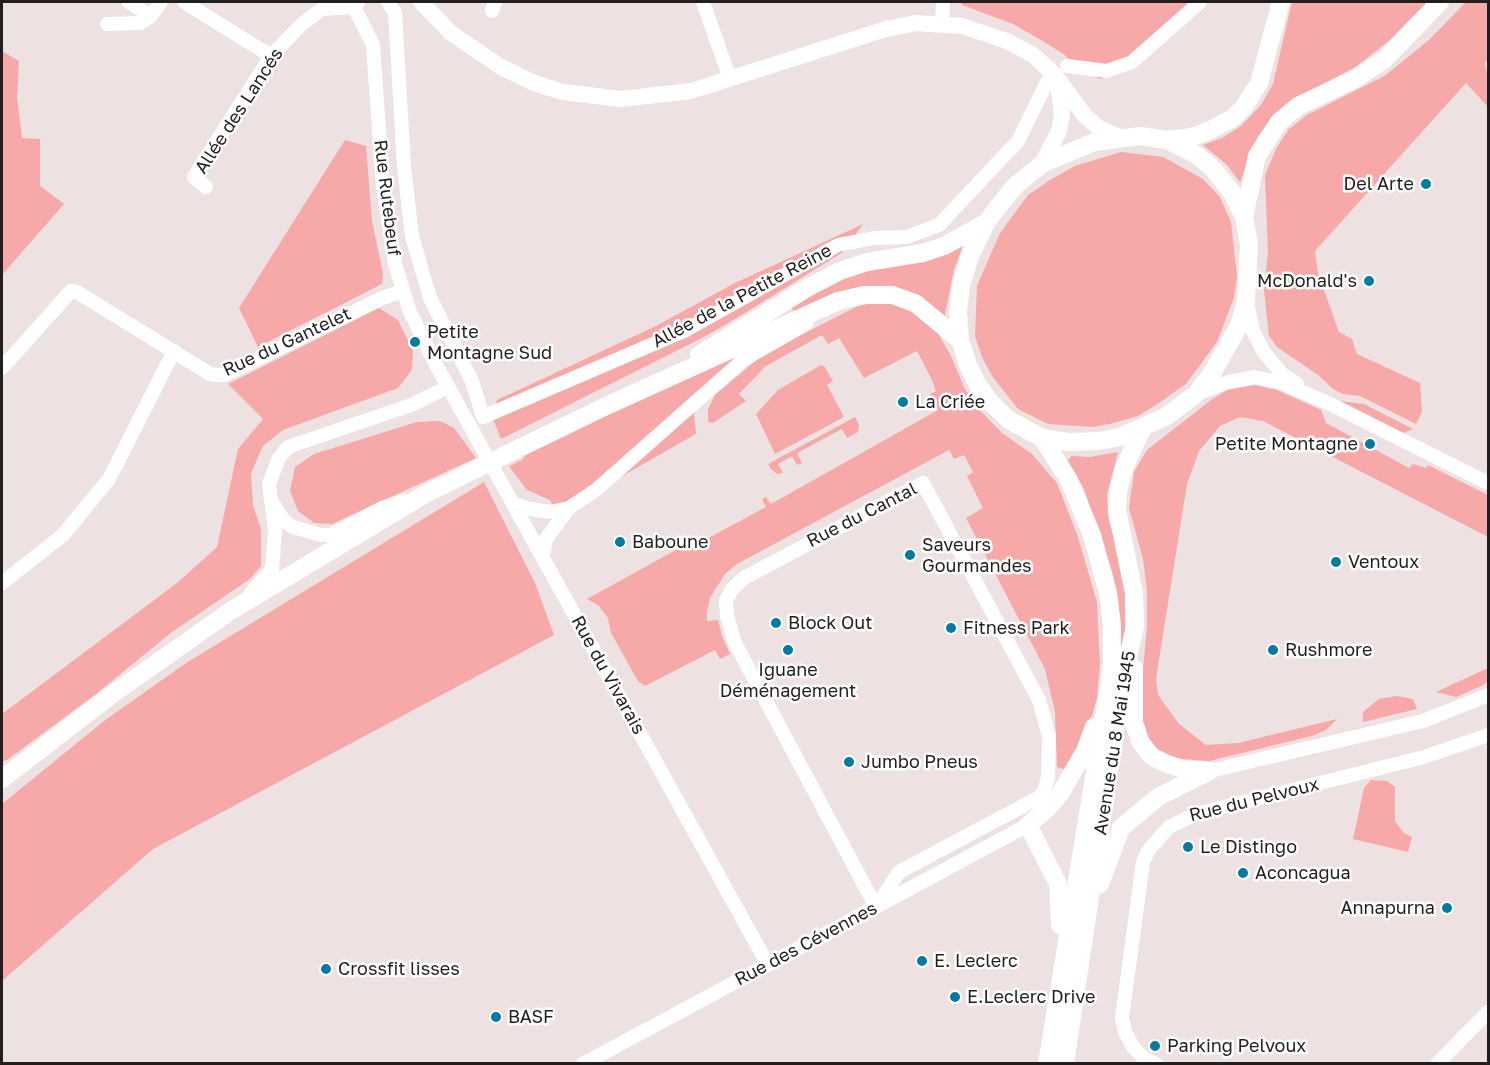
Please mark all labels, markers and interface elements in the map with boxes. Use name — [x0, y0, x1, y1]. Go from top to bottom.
street label: Allée des Lancés — [190, 44, 288, 178]
street label: Rue Rutebeuf — [369, 139, 405, 257]
place label: Del Arte — [1344, 173, 1414, 195]
marker: Del Arte — [1419, 177, 1433, 191]
street label: Allée de la Petite Reine — [649, 240, 835, 352]
place label: McDonald's — [1257, 270, 1357, 292]
marker: McDonald's — [1362, 274, 1376, 288]
street label: Rue du Gantelet — [220, 303, 354, 381]
place label: Petite Montagne Sud — [427, 321, 552, 364]
marker: Petite Montagne Sud — [408, 335, 422, 349]
place label: La Criée — [915, 391, 985, 413]
marker: La Criée — [896, 395, 910, 409]
place label: Petite Montagne — [1215, 433, 1358, 455]
marker: Petite Montagne — [1363, 437, 1377, 451]
street label: Rue du Cantal — [803, 478, 921, 552]
place label: Baboune — [632, 531, 708, 553]
place label: Saveurs Gourmandes — [922, 534, 1032, 576]
marker: Baboune — [613, 535, 627, 549]
marker: Saveurs Gourmandes — [903, 548, 917, 562]
place label: Ventoux — [1348, 551, 1419, 573]
marker: Ventoux — [1329, 555, 1343, 569]
street label: Rue du Vivarais — [567, 612, 649, 738]
place label: Block Out — [788, 612, 872, 634]
marker: Block Out — [769, 616, 783, 630]
place label: Fitness Park — [963, 617, 1070, 639]
marker: Fitness Park — [944, 621, 958, 635]
place label: Rushmore — [1285, 639, 1372, 661]
marker: Iguane Déménagement — [781, 643, 795, 657]
marker: Rushmore — [1266, 643, 1280, 657]
street label: Avenue du 8 Mai 1945 — [1090, 649, 1140, 837]
place label: Iguane Déménagement — [720, 659, 856, 702]
place label: Jumbo Pneus — [861, 751, 978, 773]
marker: Jumbo Pneus — [842, 755, 856, 769]
street label: Rue du Pelvoux — [1187, 773, 1321, 827]
place label: Le Distingo — [1200, 836, 1297, 858]
marker: Le Distingo — [1181, 840, 1195, 854]
place label: Aconcagua — [1255, 862, 1351, 884]
marker: Aconcagua — [1236, 866, 1250, 880]
street label: Rue des Cévennes — [731, 897, 881, 991]
place label: Annapurna — [1340, 897, 1435, 919]
marker: Annapurna — [1440, 901, 1454, 915]
place label: E. Leclerc — [934, 950, 1018, 972]
marker: E. Leclerc — [915, 954, 929, 968]
place label: Crossfit lisses — [338, 958, 460, 980]
marker: Crossfit lisses — [319, 962, 333, 976]
place label: E.Leclerc Drive — [967, 986, 1095, 1008]
marker: E.Leclerc Drive — [948, 990, 962, 1004]
place label: BASF — [508, 1006, 554, 1028]
marker: BASF — [489, 1010, 503, 1024]
place label: Parking Pelvoux — [1167, 1035, 1306, 1057]
marker: Parking Pelvoux — [1148, 1039, 1162, 1053]

